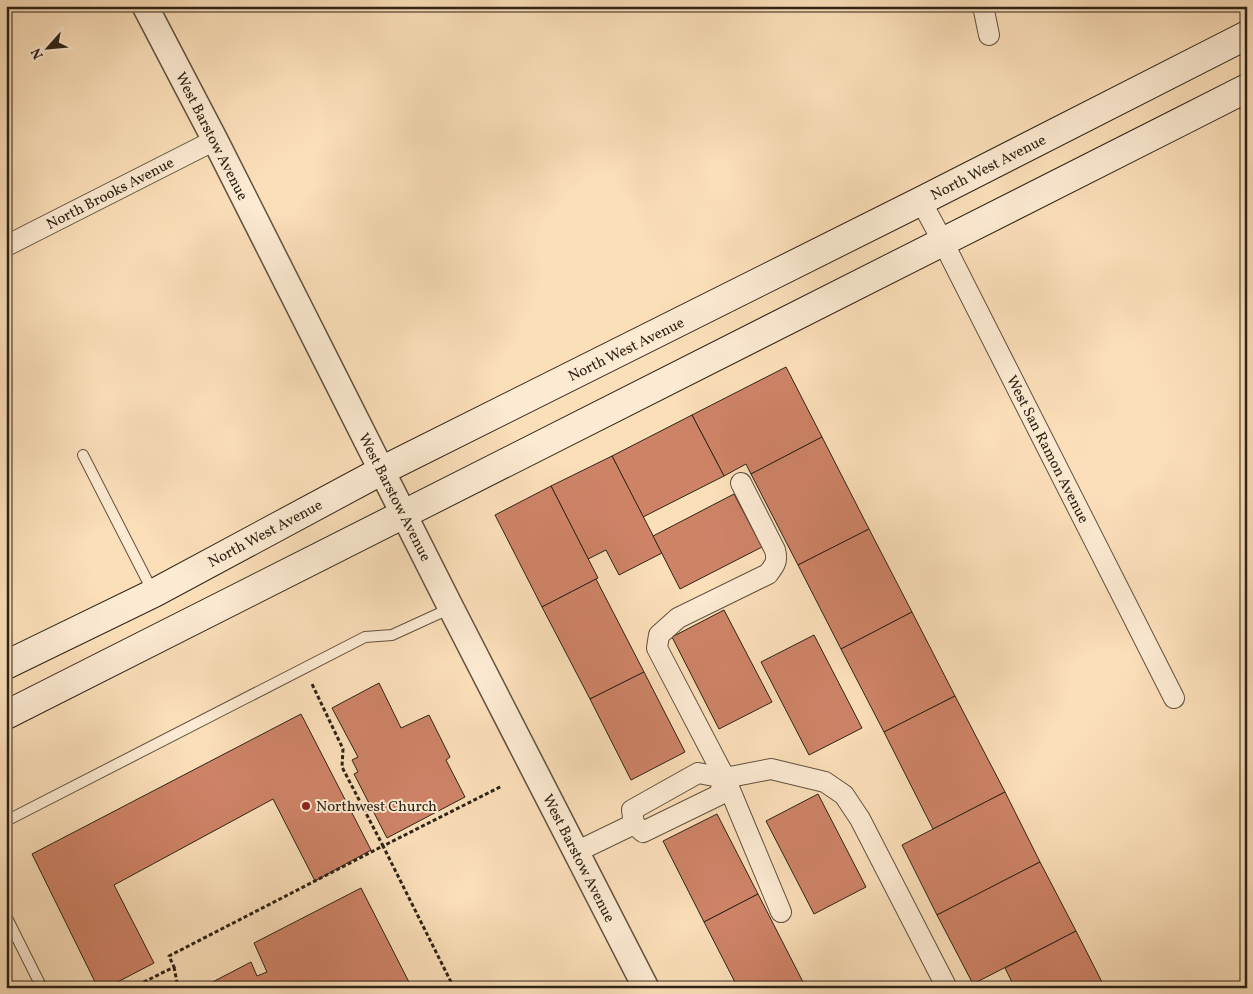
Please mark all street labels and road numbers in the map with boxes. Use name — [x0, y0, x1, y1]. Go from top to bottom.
street label: West Barstow Avenue — [169, 69, 252, 204]
street label: North West Avenue — [927, 130, 1050, 206]
street label: North Brooks Avenue — [43, 153, 178, 236]
street label: North West Avenue — [565, 313, 688, 388]
street label: West San Ramon Avenue — [1000, 372, 1093, 527]
street label: West Barstow Avenue — [352, 430, 435, 565]
street label: North West Avenue — [205, 495, 327, 573]
street label: West Barstow Avenue — [536, 791, 619, 926]

